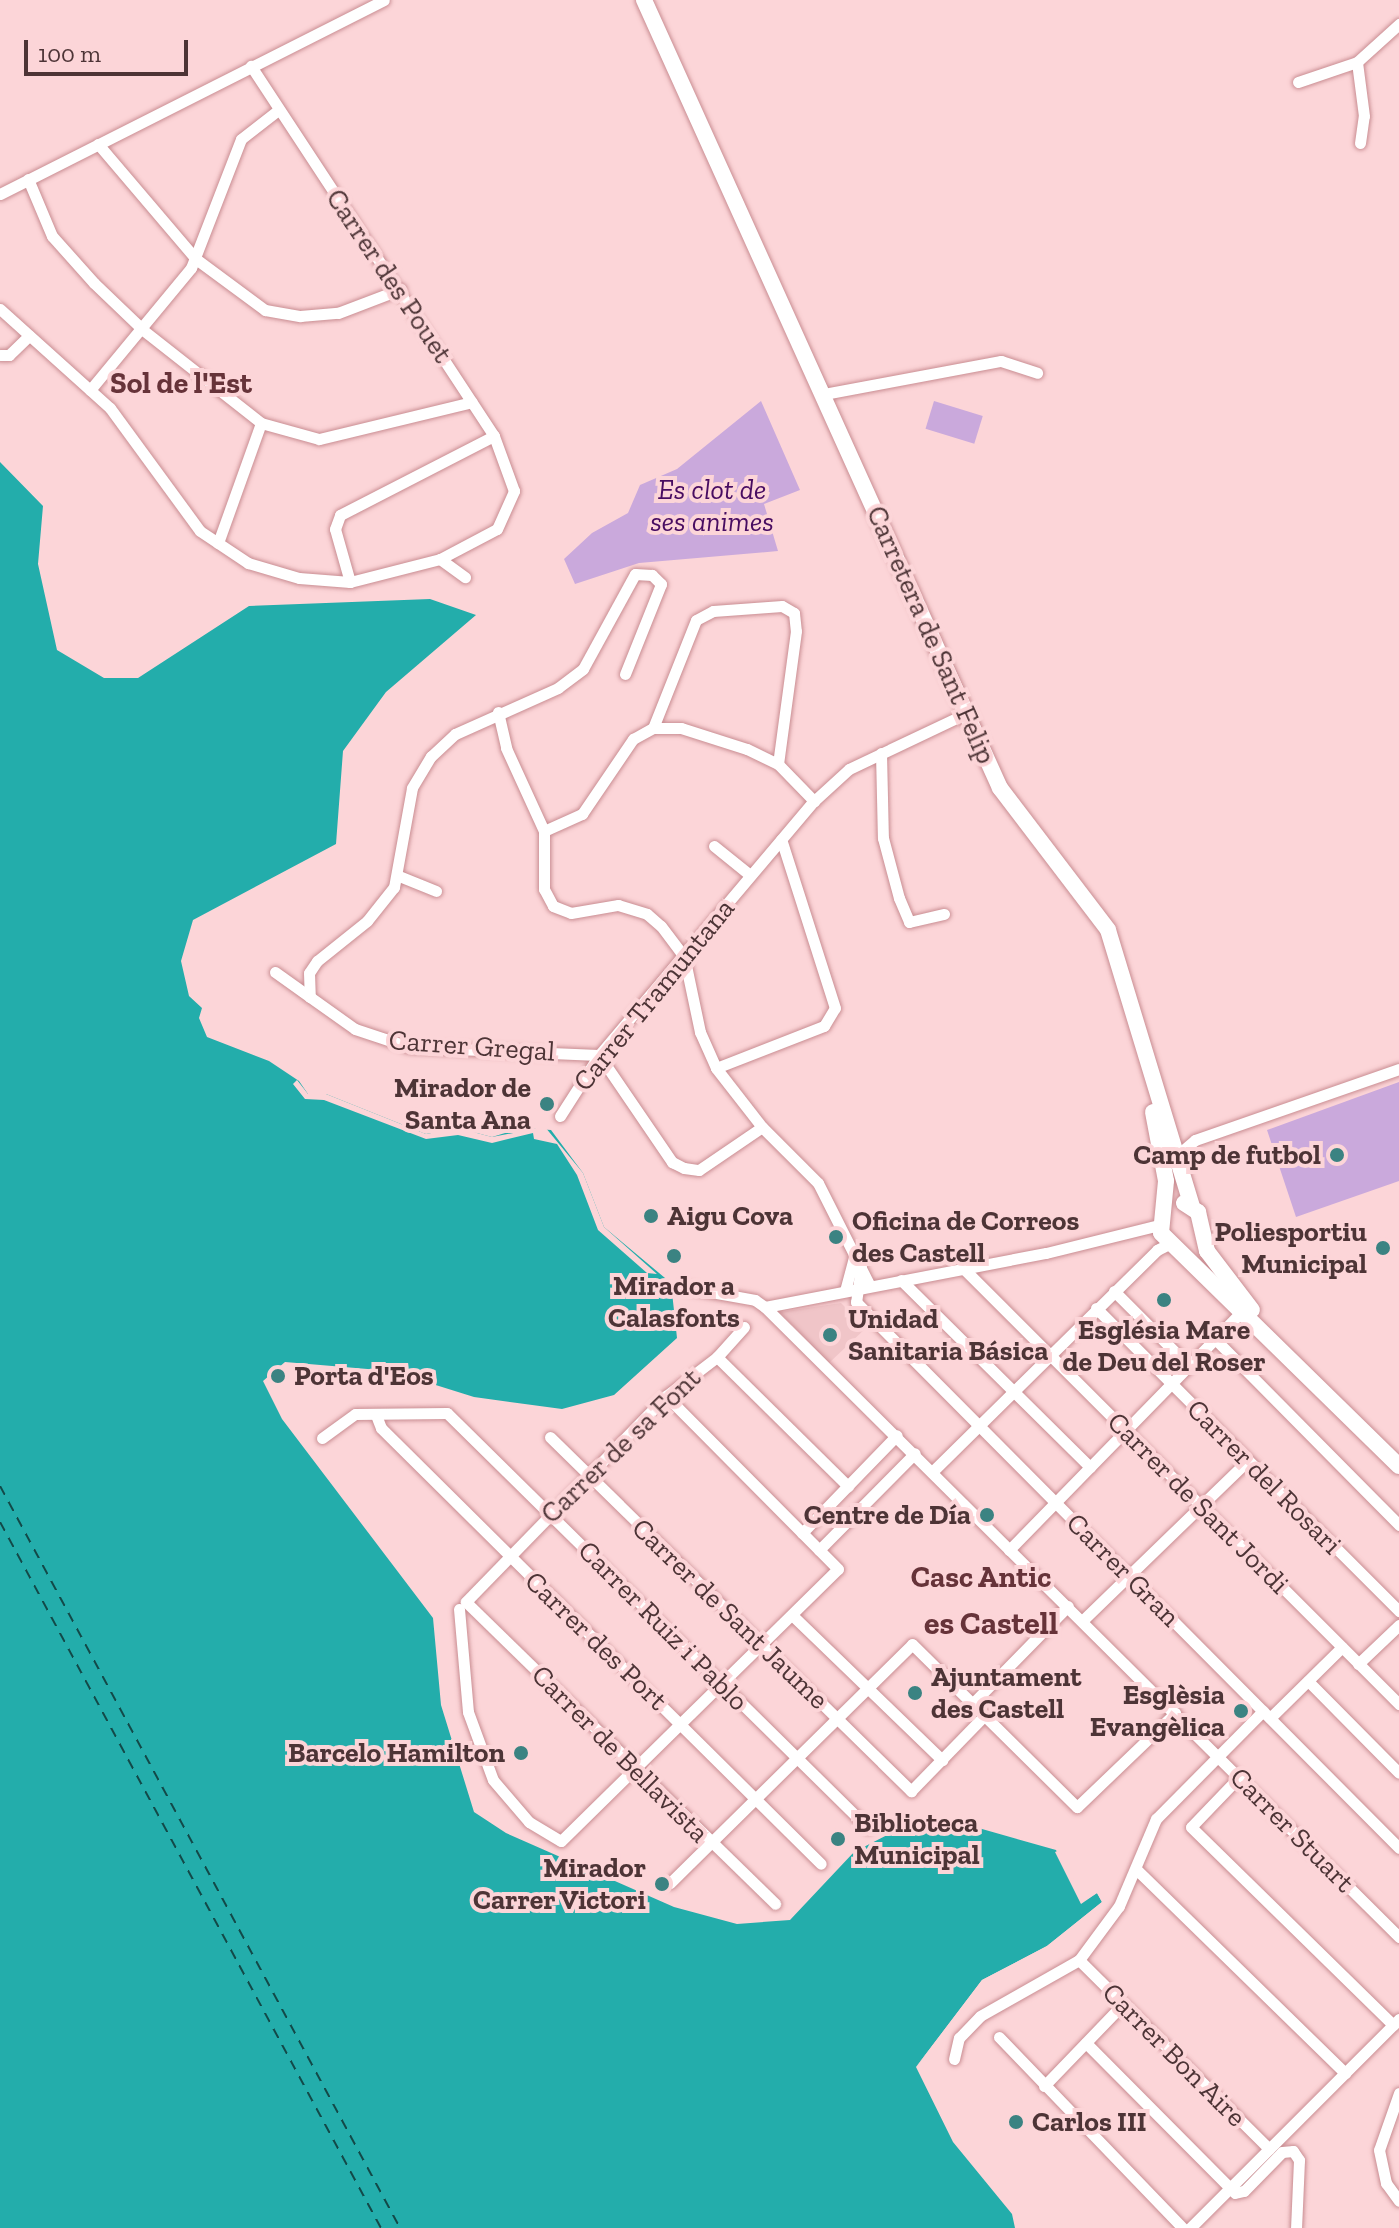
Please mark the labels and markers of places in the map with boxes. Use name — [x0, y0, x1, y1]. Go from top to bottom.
place label: Mirador de Santa Ana — [393, 1071, 531, 1137]
marker: Mirador de Santa Ana — [538, 1095, 556, 1113]
place label: Camp de futbol — [1133, 1138, 1321, 1172]
marker: Camp de futbol — [1328, 1146, 1346, 1164]
place label: Aigu Cova — [667, 1199, 793, 1233]
place label: Oficina de Correos des Castell — [852, 1204, 1079, 1270]
marker: Aigu Cova — [642, 1207, 660, 1225]
place label: Poliesportiu Municipal — [1215, 1215, 1367, 1281]
marker: Oficina de Correos des Castell — [827, 1228, 845, 1246]
marker: Poliesportiu Municipal — [1374, 1239, 1392, 1257]
marker: Mirador a Calasfonts — [665, 1247, 683, 1265]
place label: Mirador a Calasfonts — [608, 1269, 740, 1335]
marker: Església Mare de Deu del Roser — [1155, 1291, 1173, 1309]
place label: Unidad Sanitaria Básica — [848, 1302, 1048, 1368]
place label: Església Mare de Deu del Roser — [1062, 1313, 1266, 1379]
marker: Unidad Sanitaria Básica — [819, 1324, 841, 1346]
place label: Porta d'Eos — [294, 1359, 434, 1393]
marker: Porta d'Eos — [269, 1367, 287, 1385]
place label: Centre de Día — [804, 1498, 971, 1532]
marker: Centre de Día — [978, 1506, 996, 1524]
place label: Ajuntament des Castell — [931, 1660, 1081, 1726]
place label: Esglèsia Evangèlica — [1090, 1678, 1225, 1744]
marker: Ajuntament des Castell — [906, 1684, 924, 1702]
marker: Esglèsia Evangèlica — [1232, 1702, 1250, 1720]
place label: Barcelo Hamilton — [288, 1736, 505, 1770]
marker: Barcelo Hamilton — [512, 1744, 530, 1762]
place label: Biblioteca Municipal — [854, 1806, 980, 1872]
marker: Biblioteca Municipal — [829, 1830, 847, 1848]
place label: Mirador Carrer Victori — [472, 1851, 646, 1917]
marker: Mirador Carrer Victori — [653, 1875, 671, 1893]
place label: Carlos III — [1032, 2105, 1147, 2139]
marker: Carlos III — [1007, 2113, 1025, 2131]

